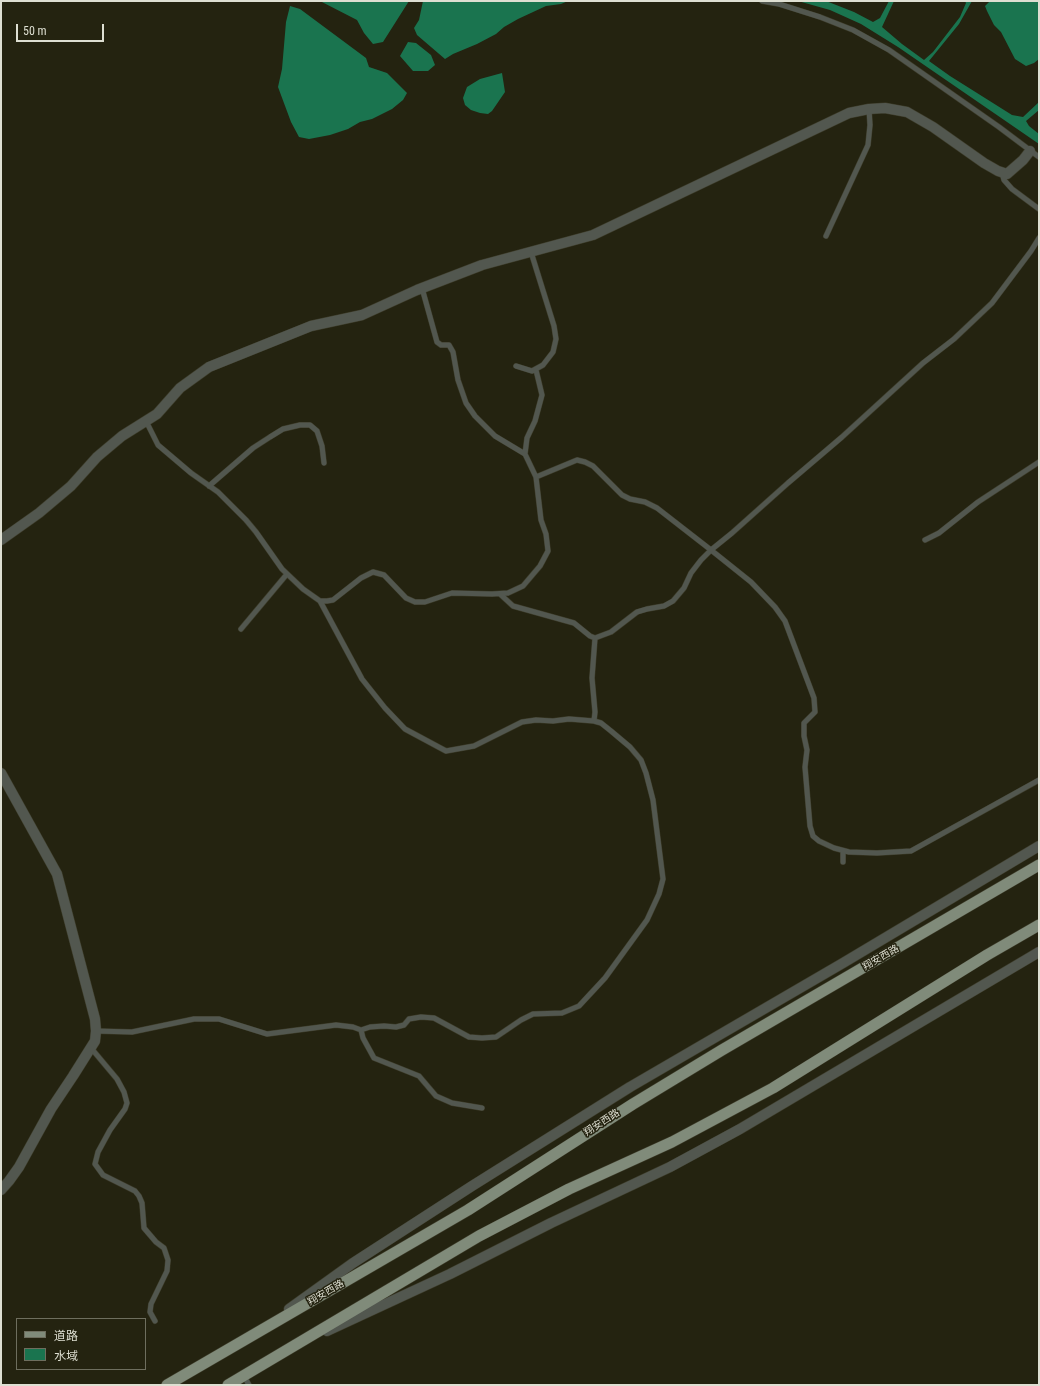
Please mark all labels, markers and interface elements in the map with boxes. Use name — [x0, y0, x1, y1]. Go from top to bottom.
scale bar — [18, 16, 106, 42]
text: 50 m — [23, 24, 47, 38]
street label: 翔安西路 — [861, 943, 901, 973]
street label: 翔安西路 — [582, 1107, 622, 1139]
street label: 翔安西路 — [306, 1278, 346, 1308]
legend — [16, 1318, 146, 1370]
text: 道路 — [54, 1329, 78, 1343]
text: 水域 — [54, 1349, 78, 1363]

